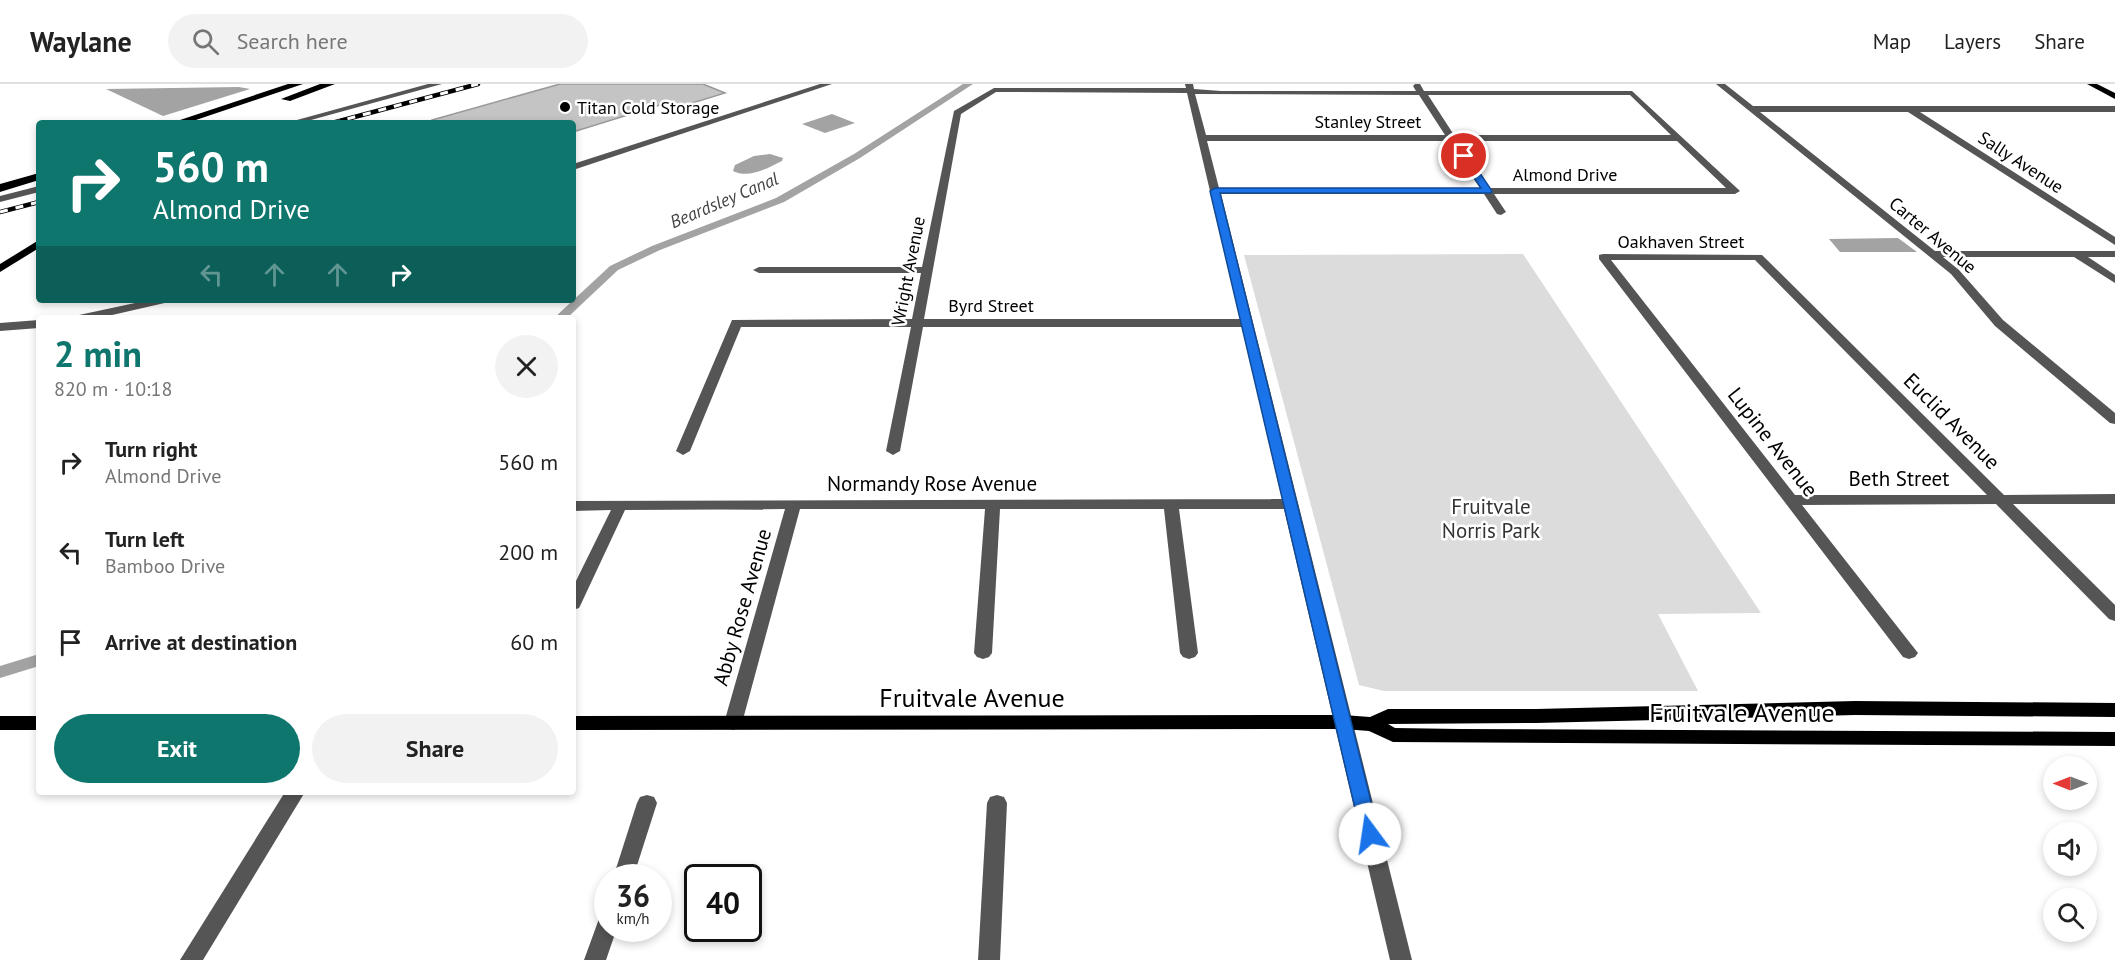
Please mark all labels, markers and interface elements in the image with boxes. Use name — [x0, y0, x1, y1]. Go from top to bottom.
search box — [168, 14, 588, 68]
text: Waylane — [30, 23, 132, 60]
icon: search — [189, 25, 222, 58]
text: Search here — [237, 27, 348, 55]
text: Map — [1873, 28, 1911, 55]
text: Layers — [1944, 28, 2001, 55]
text: Share — [2034, 28, 2085, 55]
place label: Titan Cold Storage — [577, 96, 720, 119]
marker: Titan Cold Storage — [558, 100, 572, 114]
street label: Stanley Street — [1315, 110, 1421, 133]
street label: Sally Avenue — [1974, 126, 2068, 198]
pin — [1438, 130, 1489, 181]
text: 560 m — [153, 139, 269, 194]
icon: arrive — [1447, 139, 1480, 172]
icon: right — [54, 144, 132, 222]
street label: Almond Drive — [1513, 163, 1617, 186]
water label: Beardsley Canal — [666, 167, 782, 233]
text: Almond Drive — [153, 192, 310, 226]
street label: Carter Avenue — [1885, 192, 1981, 278]
street label: Wright Avenue — [886, 214, 930, 328]
street label: Oakhaven Street — [1618, 230, 1744, 253]
icon: left — [195, 258, 228, 291]
icon: ahead — [258, 258, 291, 291]
icon: ahead — [321, 258, 354, 291]
icon: right — [384, 258, 417, 291]
street label: Byrd Street — [948, 294, 1034, 317]
text: 2 min — [54, 330, 142, 377]
button: close — [495, 335, 558, 398]
street label: Euclid Avenue — [1898, 367, 2006, 475]
text: 820 m · 10:18 — [54, 376, 172, 402]
street label: Lupine Avenue — [1722, 382, 1824, 502]
text: Turn right — [105, 435, 197, 463]
icon: right — [54, 446, 87, 479]
text: 560 m — [498, 448, 558, 476]
text: Almond Drive — [105, 463, 221, 489]
street label: Beth Street — [1849, 465, 1949, 492]
street label: Normandy Rose Avenue — [827, 470, 1037, 497]
park label: Fruitvale Norris Park — [1442, 493, 1540, 544]
text: Turn left — [105, 525, 185, 553]
street label: Abby Rose Avenue — [707, 525, 777, 689]
icon: left — [54, 536, 87, 569]
text: 200 m — [498, 538, 558, 566]
text: Bamboo Drive — [105, 553, 225, 579]
icon: arrive — [54, 626, 87, 659]
text: Arrive at destination — [105, 628, 297, 656]
text: 60 m — [510, 628, 558, 656]
street label: Fruitvale Avenue — [879, 681, 1065, 714]
street label: Fruitvale Avenue — [1649, 696, 1835, 729]
button: Exit — [54, 714, 300, 783]
button: Share — [312, 714, 558, 783]
north arrow — [2043, 756, 2097, 810]
map controls — [2043, 756, 2097, 942]
position arrow — [1338, 802, 1402, 866]
button: sound — [2043, 822, 2097, 876]
speed limit sign: 40 — [684, 864, 762, 942]
text: 36 — [616, 876, 650, 915]
button: search — [2043, 888, 2097, 942]
text: km/h — [617, 909, 649, 928]

